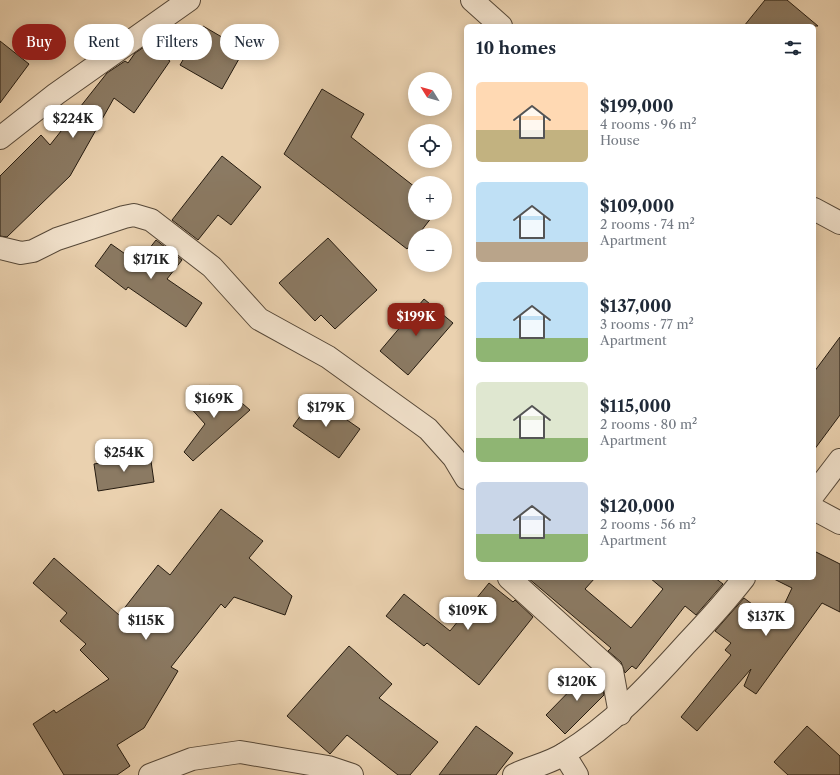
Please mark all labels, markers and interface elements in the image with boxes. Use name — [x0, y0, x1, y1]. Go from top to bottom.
chip: Buy — [12, 24, 66, 60]
chip: Rent — [74, 24, 134, 60]
chip: Filters — [142, 24, 212, 60]
chip: New — [220, 24, 279, 60]
icon: filters — [782, 37, 804, 59]
text: 10 homes — [476, 38, 556, 58]
north arrow — [408, 72, 452, 116]
map controls — [408, 72, 452, 272]
text: $199,000 — [600, 96, 674, 116]
icon: home — [508, 98, 556, 146]
pin: $224K — [45, 105, 101, 139]
text: $224K — [53, 110, 93, 126]
text: 4 rooms · 96 m² — [600, 116, 697, 132]
button: locate — [408, 124, 452, 168]
text: House — [600, 132, 640, 148]
button: + — [408, 176, 452, 220]
text: $109,000 — [600, 196, 674, 216]
icon: home — [508, 198, 556, 246]
text: 2 rooms · 74 m² — [600, 216, 695, 232]
button: − — [408, 228, 452, 272]
text: Apartment — [600, 232, 667, 248]
pin: $171K — [123, 246, 179, 280]
text: $171K — [133, 251, 169, 267]
text: $137,000 — [600, 296, 672, 316]
icon: home — [508, 298, 556, 346]
pin: $199K — [388, 303, 444, 337]
text: $199K — [396, 308, 436, 324]
text: 3 rooms · 77 m² — [600, 316, 694, 332]
text: Apartment — [600, 332, 667, 348]
pin: $169K — [186, 385, 242, 419]
text: $169K — [194, 390, 234, 406]
pin: $179K — [298, 394, 354, 428]
text: $115,000 — [600, 396, 671, 416]
icon: home — [508, 398, 556, 446]
text: $179K — [307, 399, 345, 415]
text: 2 rooms · 80 m² — [600, 416, 697, 432]
text: Apartment — [600, 432, 667, 448]
pin: $254K — [96, 439, 152, 473]
text: $254K — [104, 444, 144, 460]
text: $120,000 — [600, 496, 675, 516]
icon: home — [508, 498, 556, 546]
text: 2 rooms · 56 m² — [600, 516, 696, 532]
text: Apartment — [600, 532, 667, 548]
pin: $109K — [440, 597, 496, 631]
text: $109K — [448, 602, 488, 618]
pin: $137K — [738, 603, 794, 637]
pin: $115K — [118, 607, 174, 641]
text: $137K — [747, 608, 785, 624]
text: $115K — [128, 612, 164, 628]
pin: $120K — [549, 668, 605, 702]
text: $120K — [557, 673, 597, 689]

